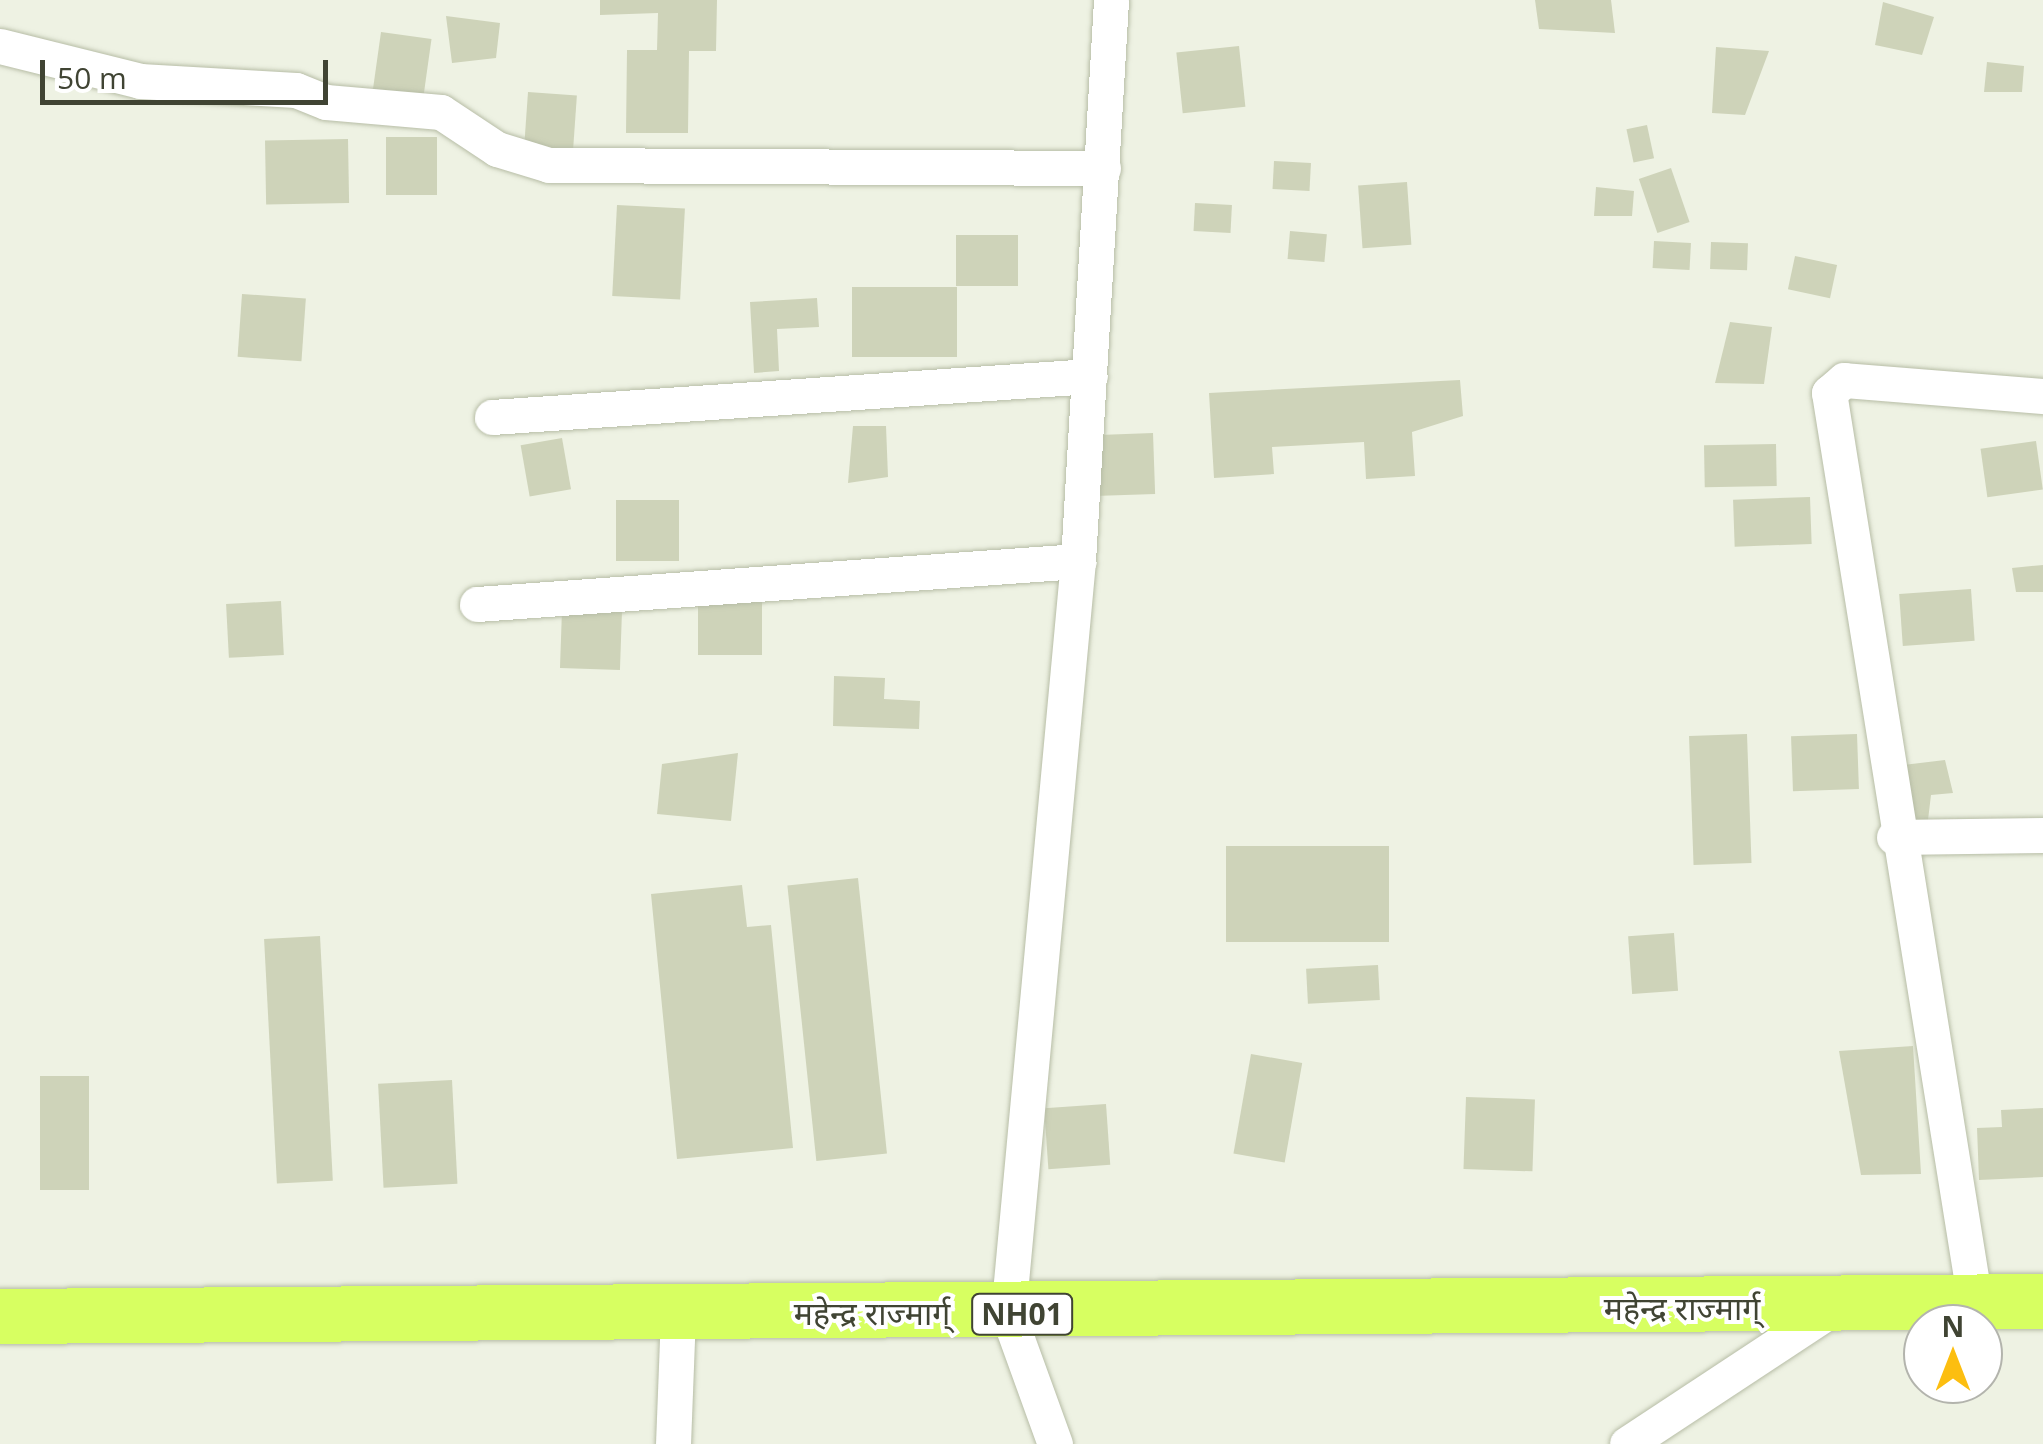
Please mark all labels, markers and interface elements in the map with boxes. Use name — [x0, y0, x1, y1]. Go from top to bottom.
scale bar — [45, 40, 332, 102]
text: 50 m — [57, 57, 127, 98]
road number: NH01 — [970, 1289, 1074, 1339]
street label: महेन्द्र राज्मार्ग् — [1604, 1289, 1760, 1327]
street label: महेन्द्र राज्मार्ग् — [794, 1294, 950, 1332]
north arrow — [1903, 1304, 2003, 1404]
text: N — [1942, 1307, 1964, 1345]

